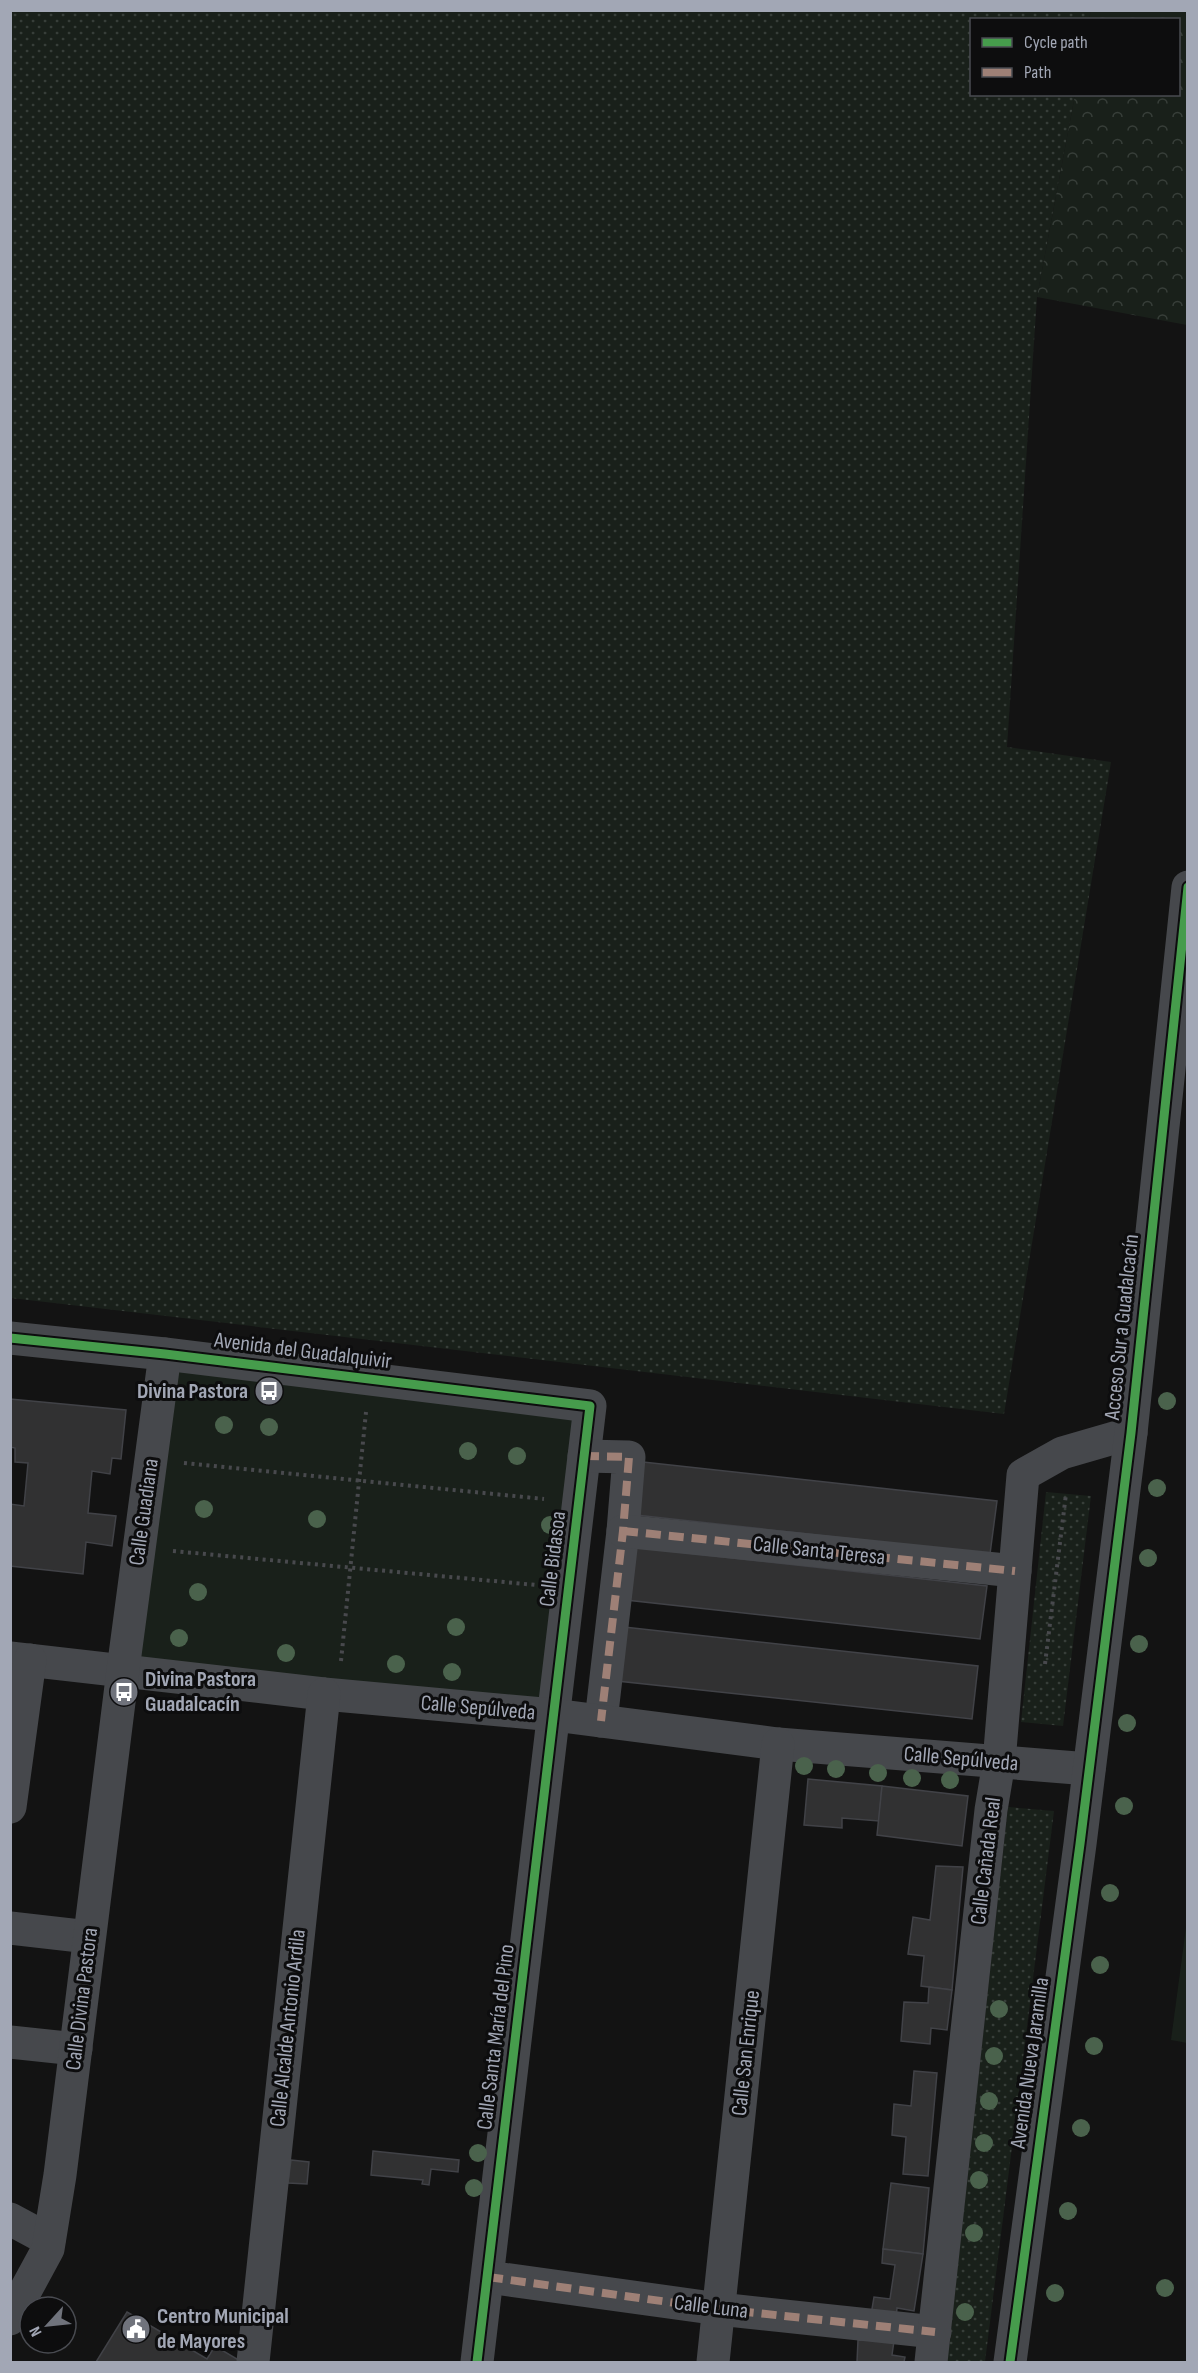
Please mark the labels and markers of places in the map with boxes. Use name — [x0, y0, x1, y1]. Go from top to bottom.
bus stop icon: Divina Pastora — [253, 1375, 285, 1407]
place label: Divina Pastora — [137, 1378, 248, 1405]
place label: Divina Pastora Guadalcacín — [145, 1666, 256, 1718]
bus stop icon: Divina Pastora Guadalcacín — [108, 1676, 140, 1708]
place label: Centro Municipal de Mayores — [157, 2303, 289, 2355]
public building icon: Centro Municipal de Mayores — [120, 2313, 152, 2345]

